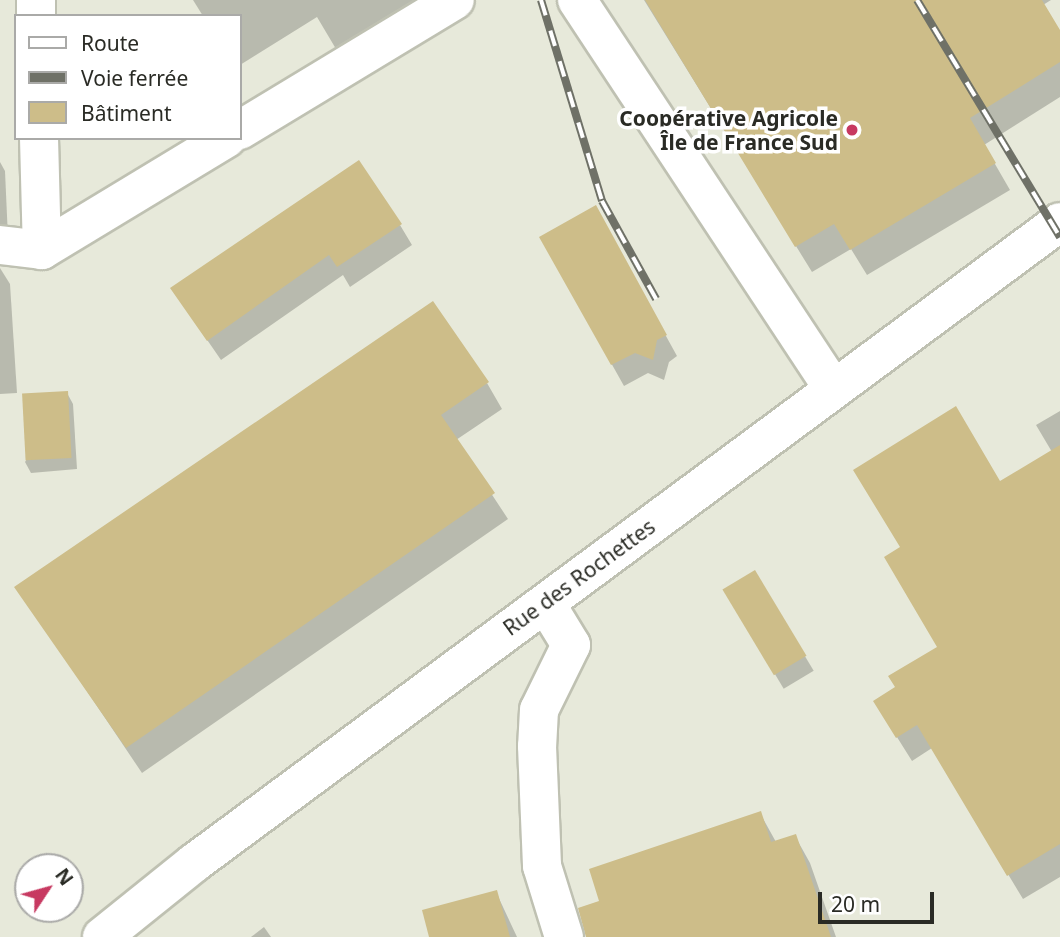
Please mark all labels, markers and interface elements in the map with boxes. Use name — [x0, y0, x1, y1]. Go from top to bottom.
legend — [14, 14, 242, 140]
text: Route — [81, 29, 139, 57]
text: Voie ferrée — [81, 64, 188, 92]
text: Bâtiment — [81, 99, 171, 127]
place label: Coopérative Agricole Île de France Sud — [619, 105, 838, 155]
marker: Coopérative Agricole Île de France Sud — [844, 122, 860, 138]
street label: Rue des Rochettes — [498, 514, 660, 640]
north arrow — [14, 853, 84, 923]
text: N — [49, 863, 79, 891]
scale bar — [822, 878, 937, 922]
text: 20 m — [831, 890, 880, 918]

